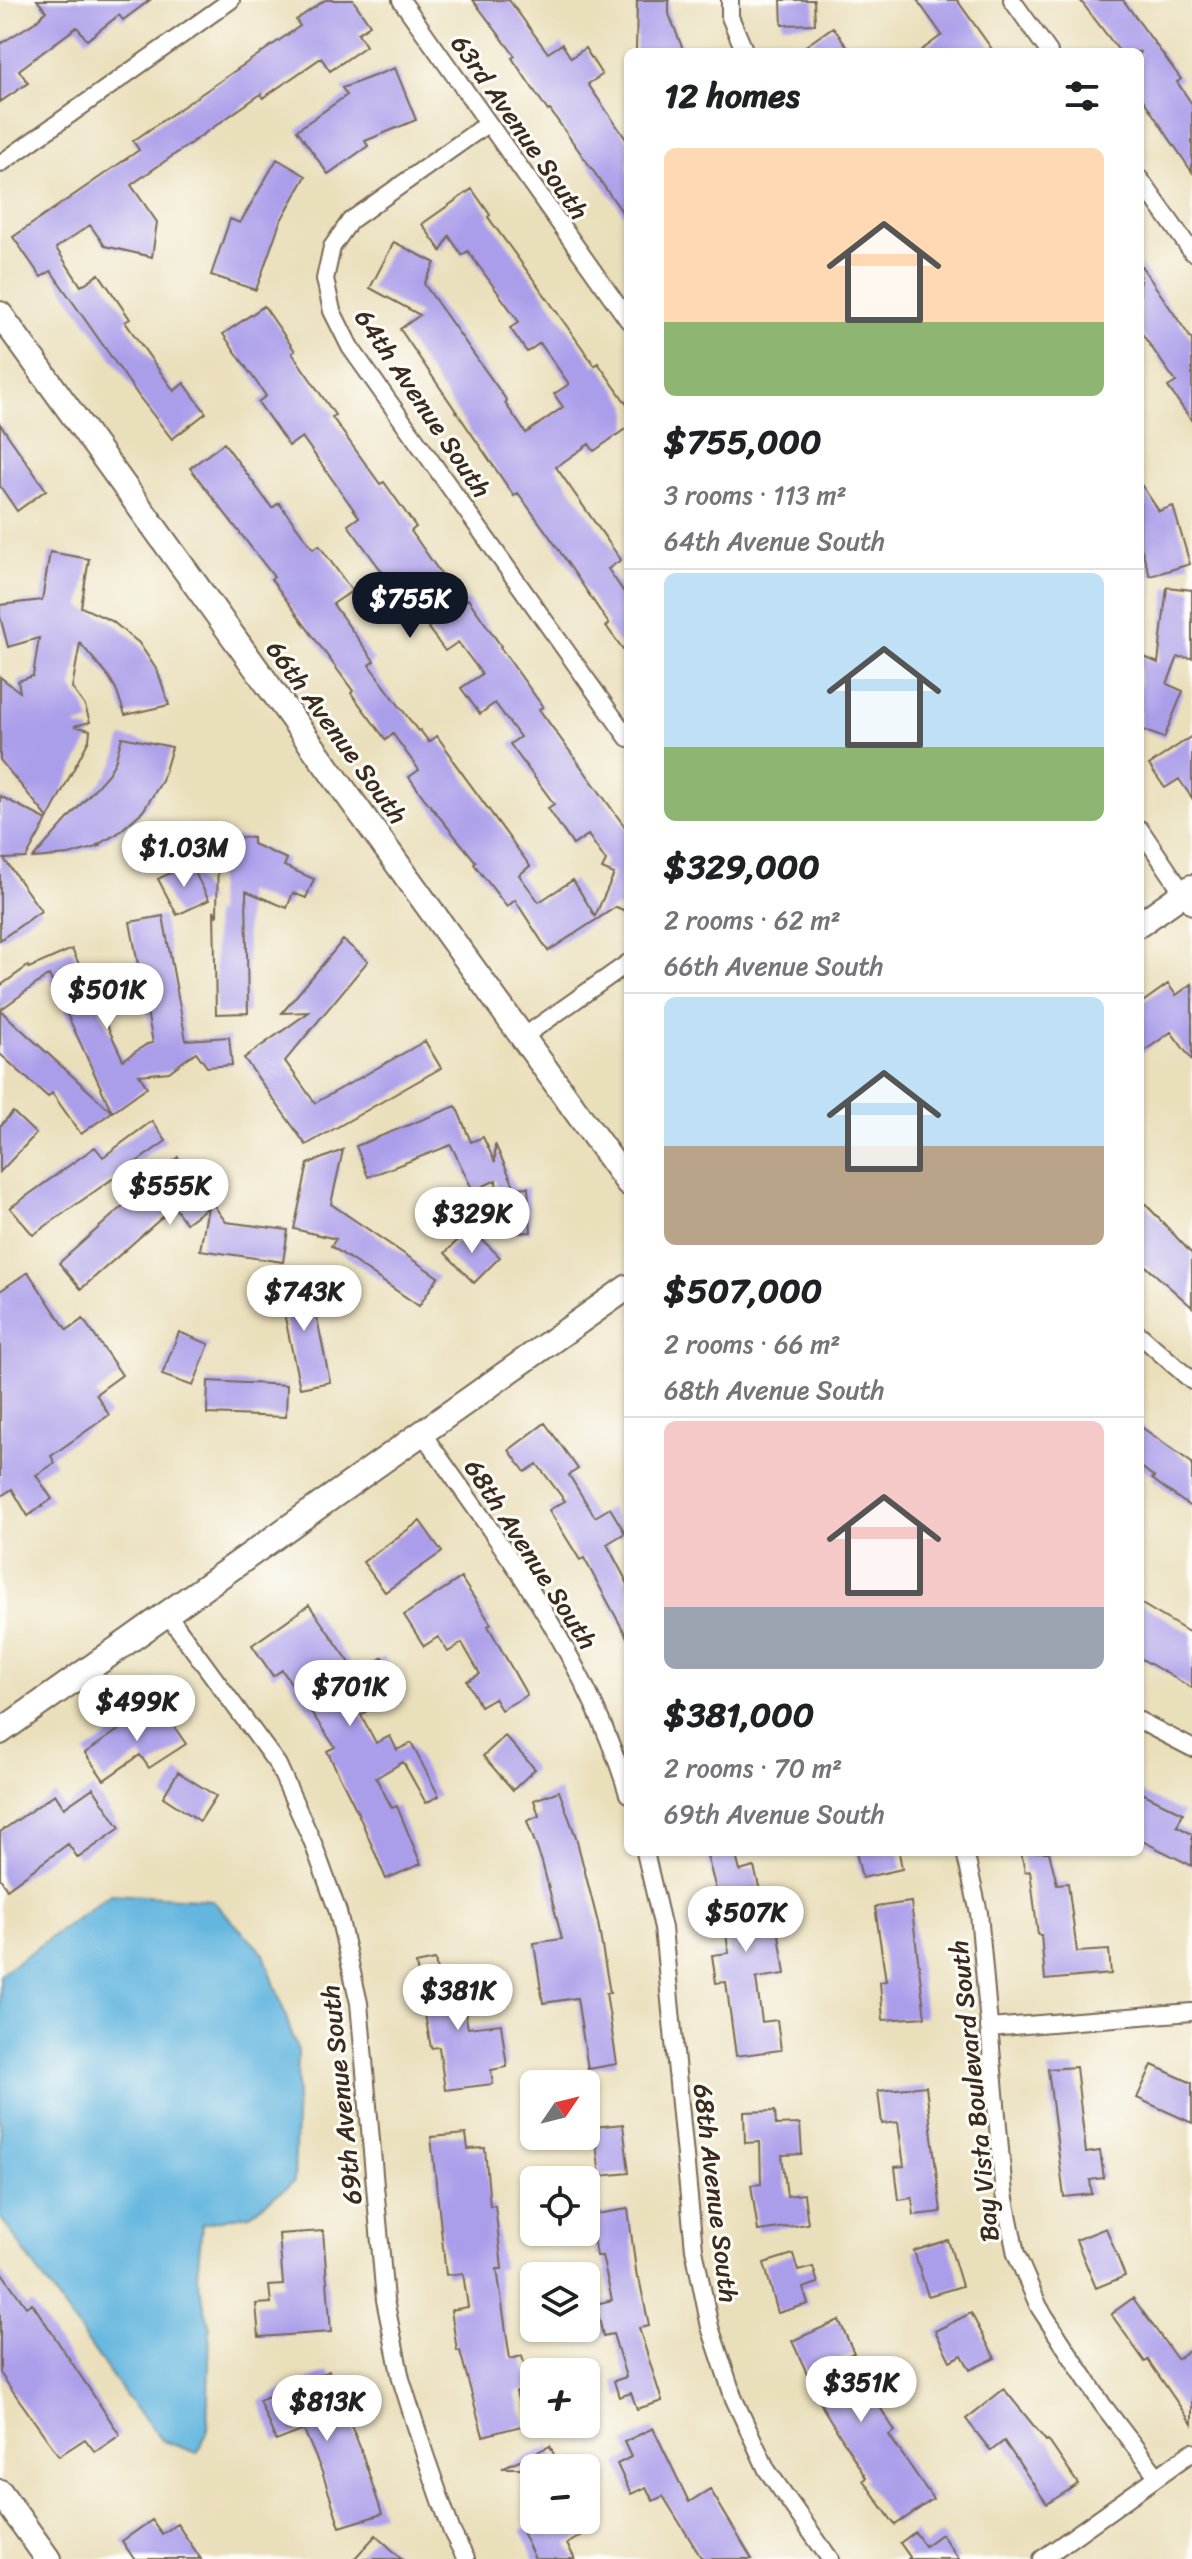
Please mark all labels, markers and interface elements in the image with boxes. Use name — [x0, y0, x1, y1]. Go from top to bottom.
street label: 63rd Avenue South — [439, 24, 601, 230]
text: 12 homes — [664, 66, 800, 126]
icon: filters — [1060, 74, 1104, 118]
icon: home — [812, 200, 956, 344]
street label: 64th Avenue South — [342, 299, 504, 507]
text: $755,000 — [664, 412, 821, 472]
text: 3 rooms · 113 m² — [664, 472, 847, 518]
text: 64th Avenue South — [664, 518, 885, 564]
pin: $755K — [354, 572, 466, 640]
text: $755K — [370, 575, 450, 621]
icon: home — [812, 625, 956, 769]
street label: 66th Avenue South — [254, 630, 420, 834]
pin: $1.03M — [119, 821, 249, 889]
text: $1.03M — [140, 824, 228, 870]
text: $329,000 — [664, 837, 820, 897]
text: 2 rooms · 62 m² — [664, 897, 841, 943]
text: 66th Avenue South — [664, 943, 884, 989]
pin: $501K — [51, 963, 163, 1031]
text: $501K — [69, 966, 145, 1012]
icon: home — [812, 1049, 956, 1193]
pin: $555K — [114, 1159, 226, 1227]
text: $555K — [130, 1162, 210, 1208]
pin: $329K — [416, 1187, 528, 1255]
text: $329K — [433, 1190, 511, 1236]
text: $507,000 — [664, 1261, 822, 1321]
pin: $743K — [248, 1265, 360, 1333]
text: $743K — [265, 1268, 343, 1314]
text: 2 rooms · 66 m² — [664, 1321, 840, 1367]
text: 68th Avenue South — [664, 1367, 884, 1413]
street label: 68th Avenue South — [452, 1449, 610, 1659]
icon: home — [812, 1473, 956, 1617]
pin: $701K — [294, 1660, 406, 1728]
text: $701K — [312, 1663, 388, 1709]
pin: $499K — [81, 1675, 193, 1743]
text: $499K — [96, 1678, 178, 1724]
text: $381,000 — [664, 1685, 814, 1745]
text: 2 rooms · 70 m² — [664, 1745, 842, 1791]
text: 69th Avenue South — [664, 1791, 885, 1837]
pin: $507K — [690, 1886, 802, 1954]
text: $507K — [706, 1889, 786, 1935]
street label: Bay Vista Boulevard South — [935, 1938, 1013, 2244]
pin: $381K — [402, 1964, 514, 2032]
text: $381K — [421, 1967, 495, 2013]
street label: 69th Avenue South — [307, 1983, 375, 2207]
north arrow — [520, 2070, 600, 2150]
map controls — [520, 2070, 600, 2534]
street label: 68th Avenue South — [680, 2081, 752, 2305]
button: locate — [520, 2166, 600, 2246]
button: layers — [520, 2262, 600, 2342]
pin: $351K — [805, 2356, 917, 2424]
button: + — [520, 2358, 600, 2438]
text: $351K — [824, 2359, 898, 2405]
pin: $813K — [271, 2375, 383, 2443]
text: $813K — [290, 2378, 364, 2424]
button: − — [520, 2454, 600, 2534]

